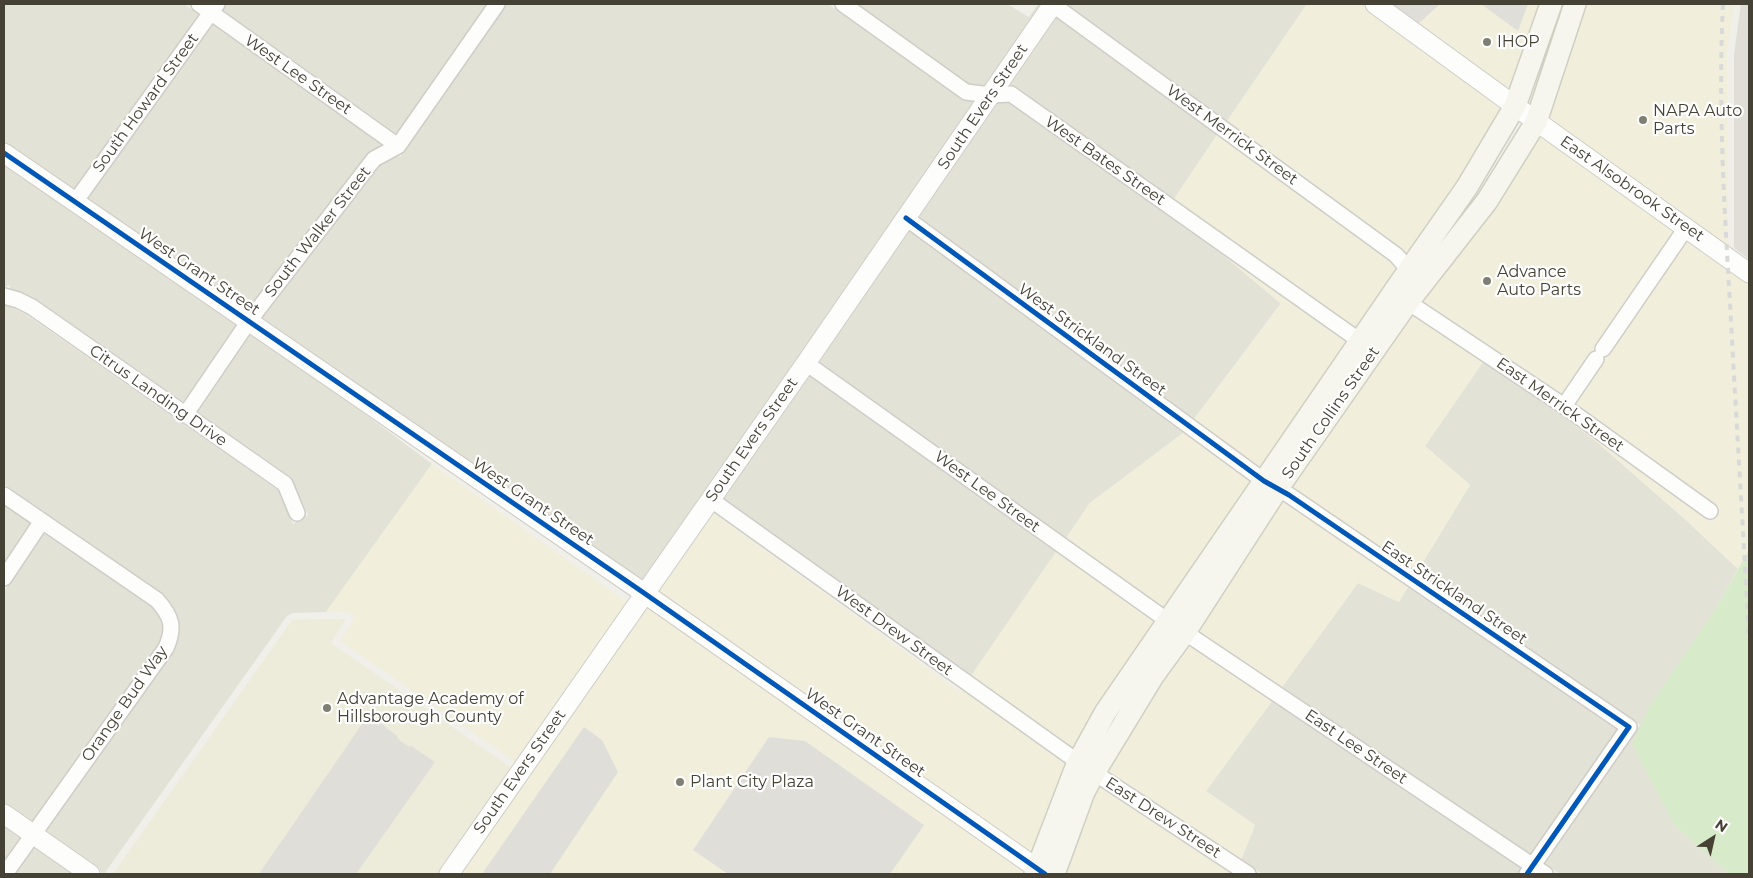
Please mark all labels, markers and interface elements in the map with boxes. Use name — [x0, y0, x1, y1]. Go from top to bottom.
street label: South Howard Street — [89, 30, 203, 176]
street label: West Lee Street — [241, 31, 355, 119]
place label: IHOP — [1497, 32, 1540, 52]
marker: IHOP — [1481, 36, 1493, 48]
street label: South Evers Street — [934, 40, 1032, 174]
street label: West Merrick Street — [1162, 81, 1302, 189]
place label: NAPA Auto Parts — [1653, 101, 1742, 139]
street label: West Bates Street — [1041, 112, 1169, 210]
marker: NAPA Auto Parts — [1637, 114, 1649, 126]
street label: East Alsobrook Street — [1556, 132, 1708, 246]
street label: South Walker Street — [261, 163, 375, 301]
street label: West Grant Street — [135, 224, 263, 320]
place label: Advance Auto Parts — [1497, 262, 1581, 300]
marker: Advance Auto Parts — [1481, 275, 1493, 287]
street label: West Strickland Street — [1014, 280, 1170, 400]
street label: Citrus Landing Drive — [85, 341, 231, 451]
street label: South Collins Street — [1278, 343, 1384, 483]
street label: East Merrick Street — [1492, 354, 1628, 456]
street label: South Evers Street — [702, 374, 802, 506]
street label: West Lee Street — [930, 447, 1044, 537]
street label: West Grant Street — [469, 454, 597, 550]
street label: East Strickland Street — [1377, 537, 1531, 649]
street label: West Drew Street — [831, 582, 957, 680]
street label: Orange Bud Way — [78, 642, 172, 766]
street label: West Grant Street — [801, 684, 929, 782]
place label: Advantage Academy of Hillsborough County — [337, 689, 524, 727]
marker: Advantage Academy of Hillsborough County — [321, 702, 333, 714]
street label: South Evers Street — [470, 706, 570, 838]
street label: East Lee Street — [1301, 706, 1411, 788]
place label: Plant City Plaza — [690, 772, 814, 792]
street label: East Drew Street — [1102, 773, 1224, 863]
marker: Plant City Plaza — [674, 776, 686, 788]
north arrow — [1688, 813, 1738, 863]
text: N — [1712, 815, 1731, 836]

